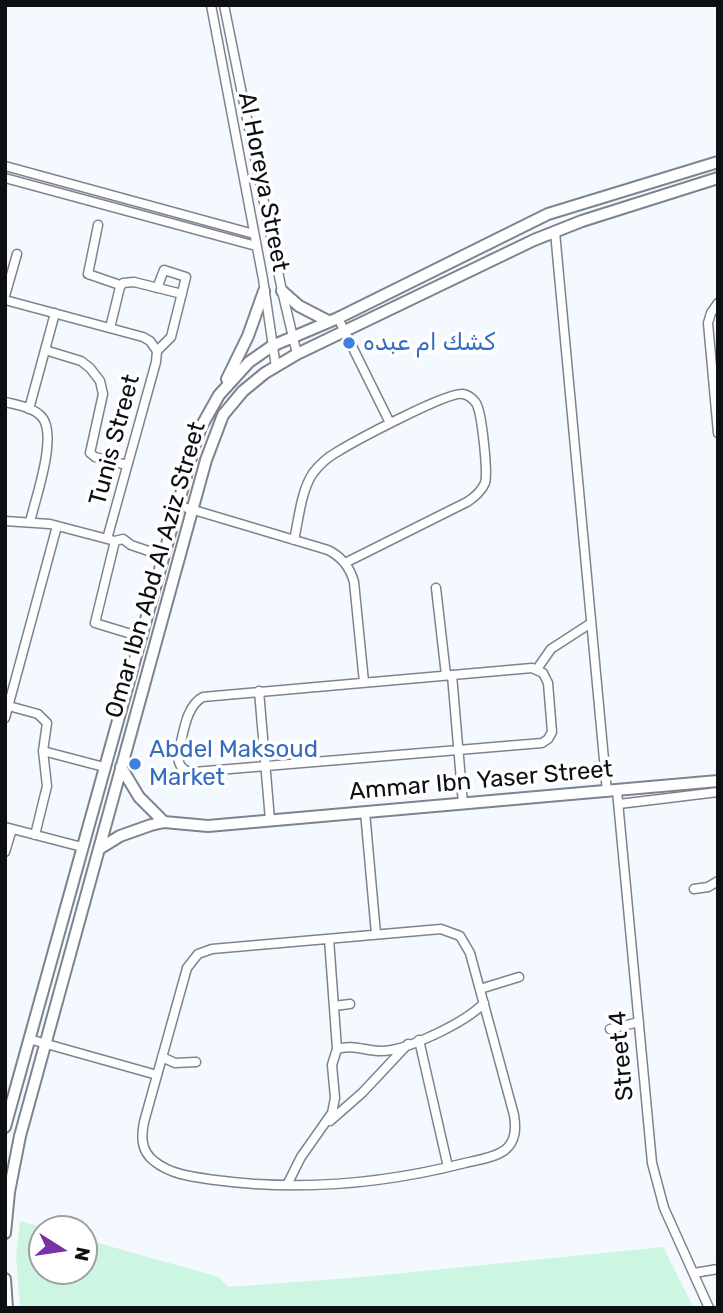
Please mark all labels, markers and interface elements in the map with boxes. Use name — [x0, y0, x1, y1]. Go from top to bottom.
street label: Al Horeya Street — [232, 90, 294, 274]
place label: كشك ام عبده — [363, 329, 495, 357]
marker: كشك ام عبده — [341, 335, 357, 351]
street label: Tunis Street — [84, 371, 146, 509]
street label: Omar Ibn Abd Al Aziz Street — [100, 418, 212, 722]
place label: Abdel Maksoud Market — [149, 736, 318, 792]
street label: Ammar Ibn Yaser Street — [348, 755, 614, 807]
marker: Abdel Maksoud Market — [127, 756, 143, 772]
street label: Street 4 — [604, 1010, 640, 1102]
north arrow — [28, 1215, 98, 1285]
text: N — [69, 1245, 95, 1263]

